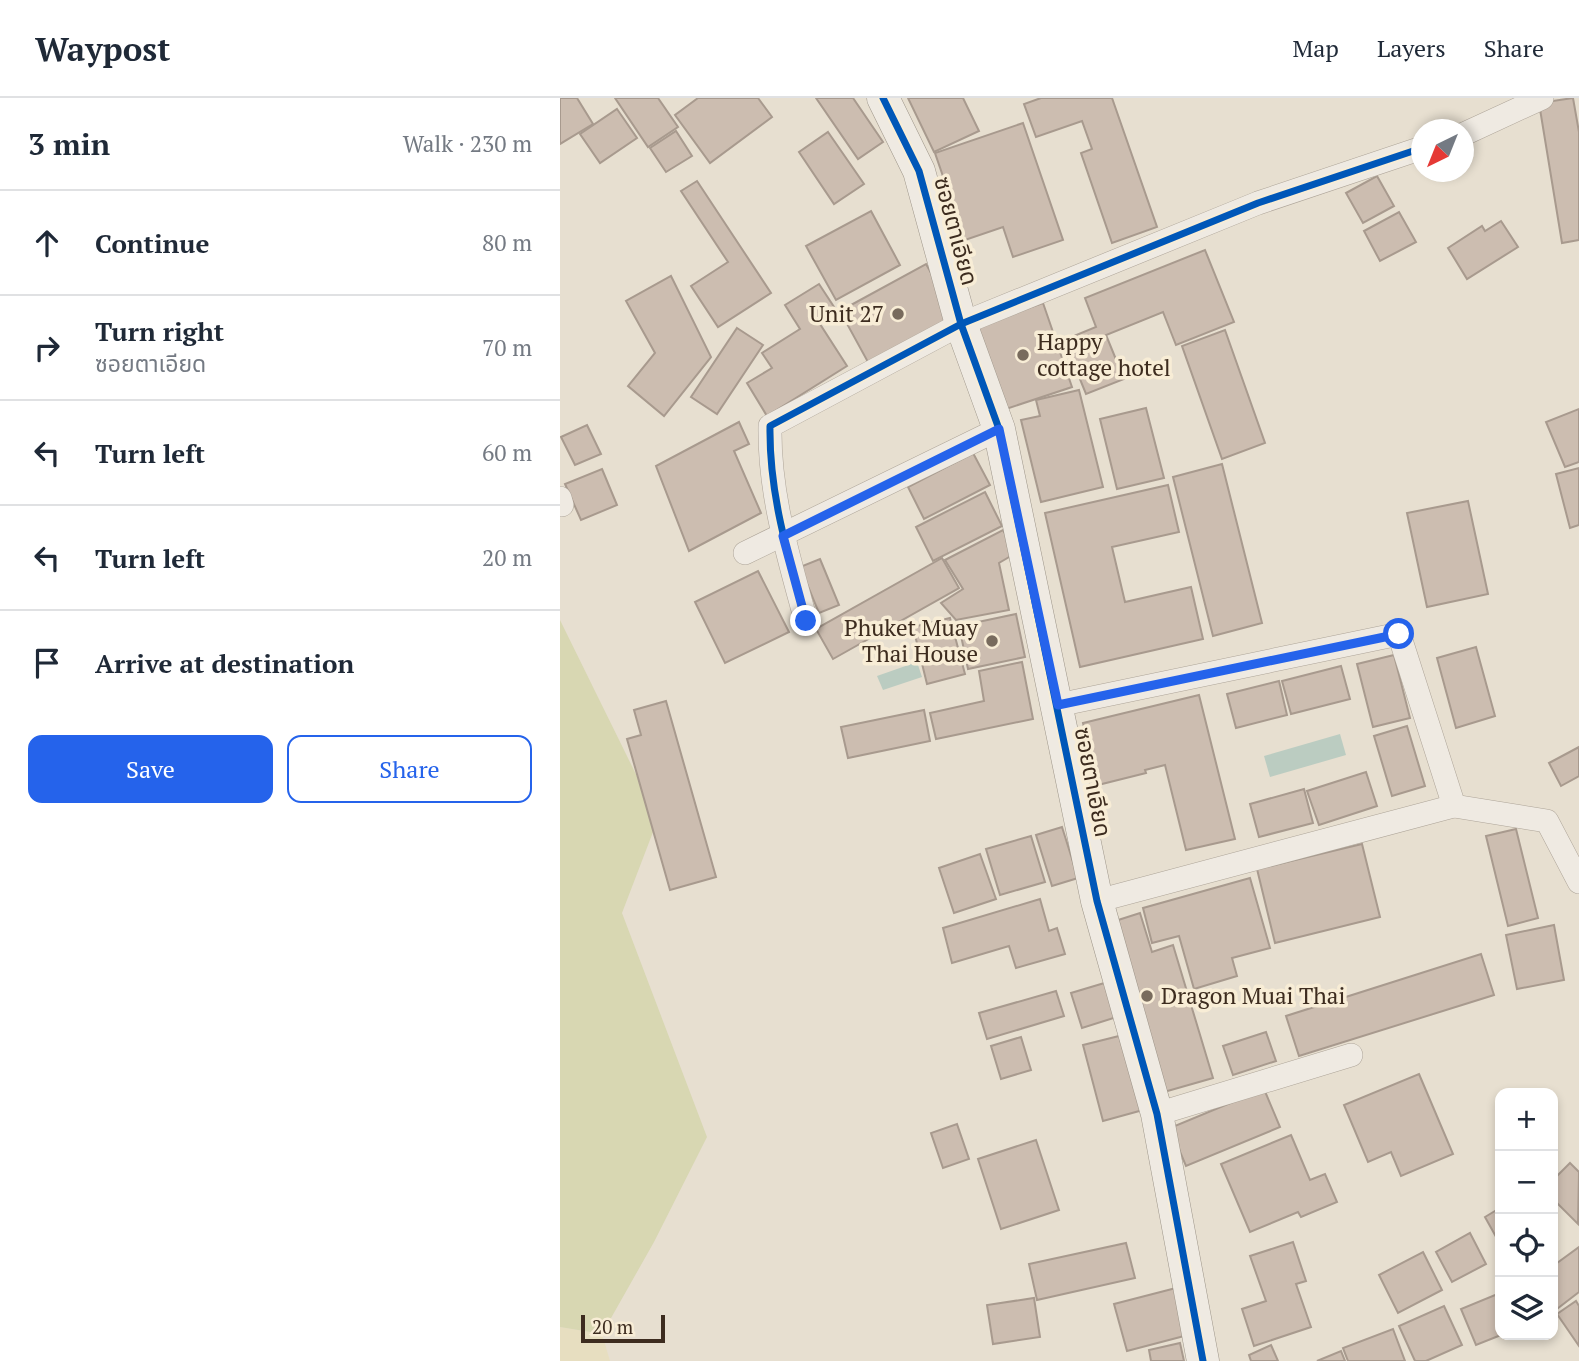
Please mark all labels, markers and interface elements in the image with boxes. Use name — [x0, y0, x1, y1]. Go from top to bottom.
text: Waypost — [35, 27, 170, 70]
text: Map — [1292, 32, 1339, 64]
text: Layers — [1377, 32, 1446, 64]
text: Share — [1484, 32, 1544, 64]
north arrow — [1411, 119, 1474, 182]
text: 3 min — [28, 124, 110, 164]
text: Walk · 230 m — [403, 128, 532, 159]
street label: ซอยตาเอียด — [927, 173, 986, 289]
icon: ahead — [28, 224, 66, 262]
text: Continue — [95, 226, 209, 260]
text: 80 m — [482, 227, 532, 258]
place label: Unit 27 — [809, 298, 884, 329]
marker: Unit 27 — [890, 306, 906, 322]
text: Turn right — [95, 314, 224, 348]
place label: Happy cottage hotel — [1037, 326, 1171, 383]
icon: right — [28, 329, 66, 367]
text: 70 m — [482, 332, 532, 363]
marker: Happy cottage hotel — [1015, 347, 1031, 363]
text: ซอยตาเอียด — [95, 348, 206, 379]
icon: left — [28, 434, 66, 472]
text: Turn left — [95, 436, 205, 470]
text: 60 m — [482, 437, 532, 468]
icon: left — [28, 539, 66, 577]
text: Turn left — [95, 541, 205, 575]
text: 20 m — [482, 542, 532, 573]
route end — [790, 605, 821, 636]
place label: Phuket Muay Thai House — [844, 612, 978, 669]
route start — [1383, 618, 1414, 649]
marker: Phuket Muay Thai House — [984, 633, 1000, 649]
icon: arrive — [28, 644, 66, 682]
text: Arrive at destination — [95, 646, 354, 680]
street label: ซอยตาเอียด — [1068, 724, 1119, 839]
button: Save — [28, 735, 273, 803]
button: Share — [287, 735, 532, 803]
place label: Dragon Muai Thai — [1161, 980, 1345, 1011]
marker: Dragon Muai Thai — [1139, 988, 1155, 1004]
map controls — [1495, 1088, 1558, 1340]
button: + — [1495, 1088, 1558, 1151]
button: − — [1495, 1151, 1558, 1214]
button: locate — [1495, 1214, 1558, 1277]
button: layers — [1495, 1277, 1558, 1340]
scale bar — [581, 1312, 665, 1344]
text: 20 m — [592, 1314, 633, 1339]

